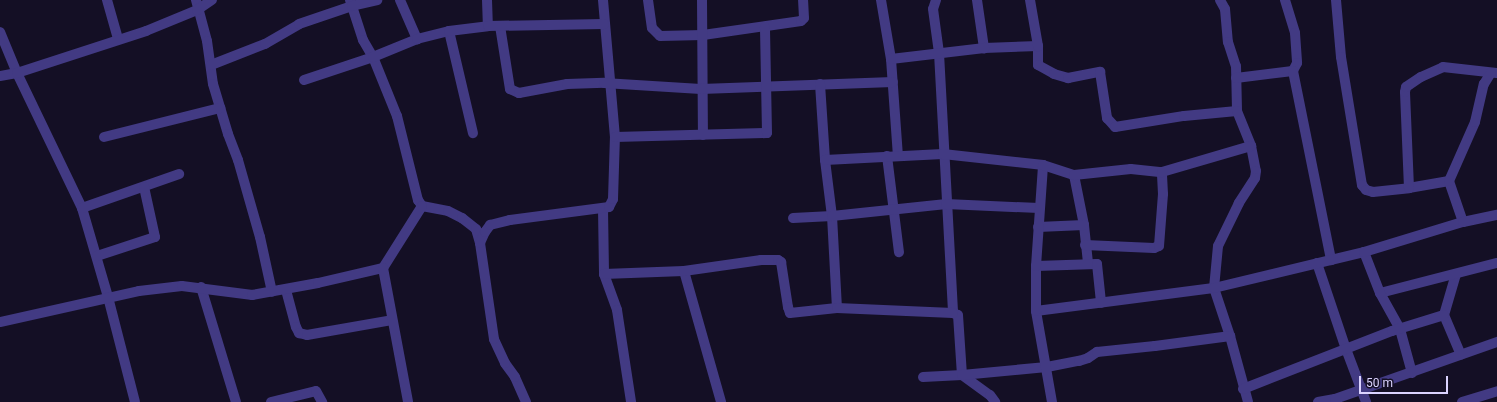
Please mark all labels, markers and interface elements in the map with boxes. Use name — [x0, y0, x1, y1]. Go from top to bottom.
scale bar — [1361, 368, 1450, 394]
text: 50 m — [1366, 376, 1393, 390]

